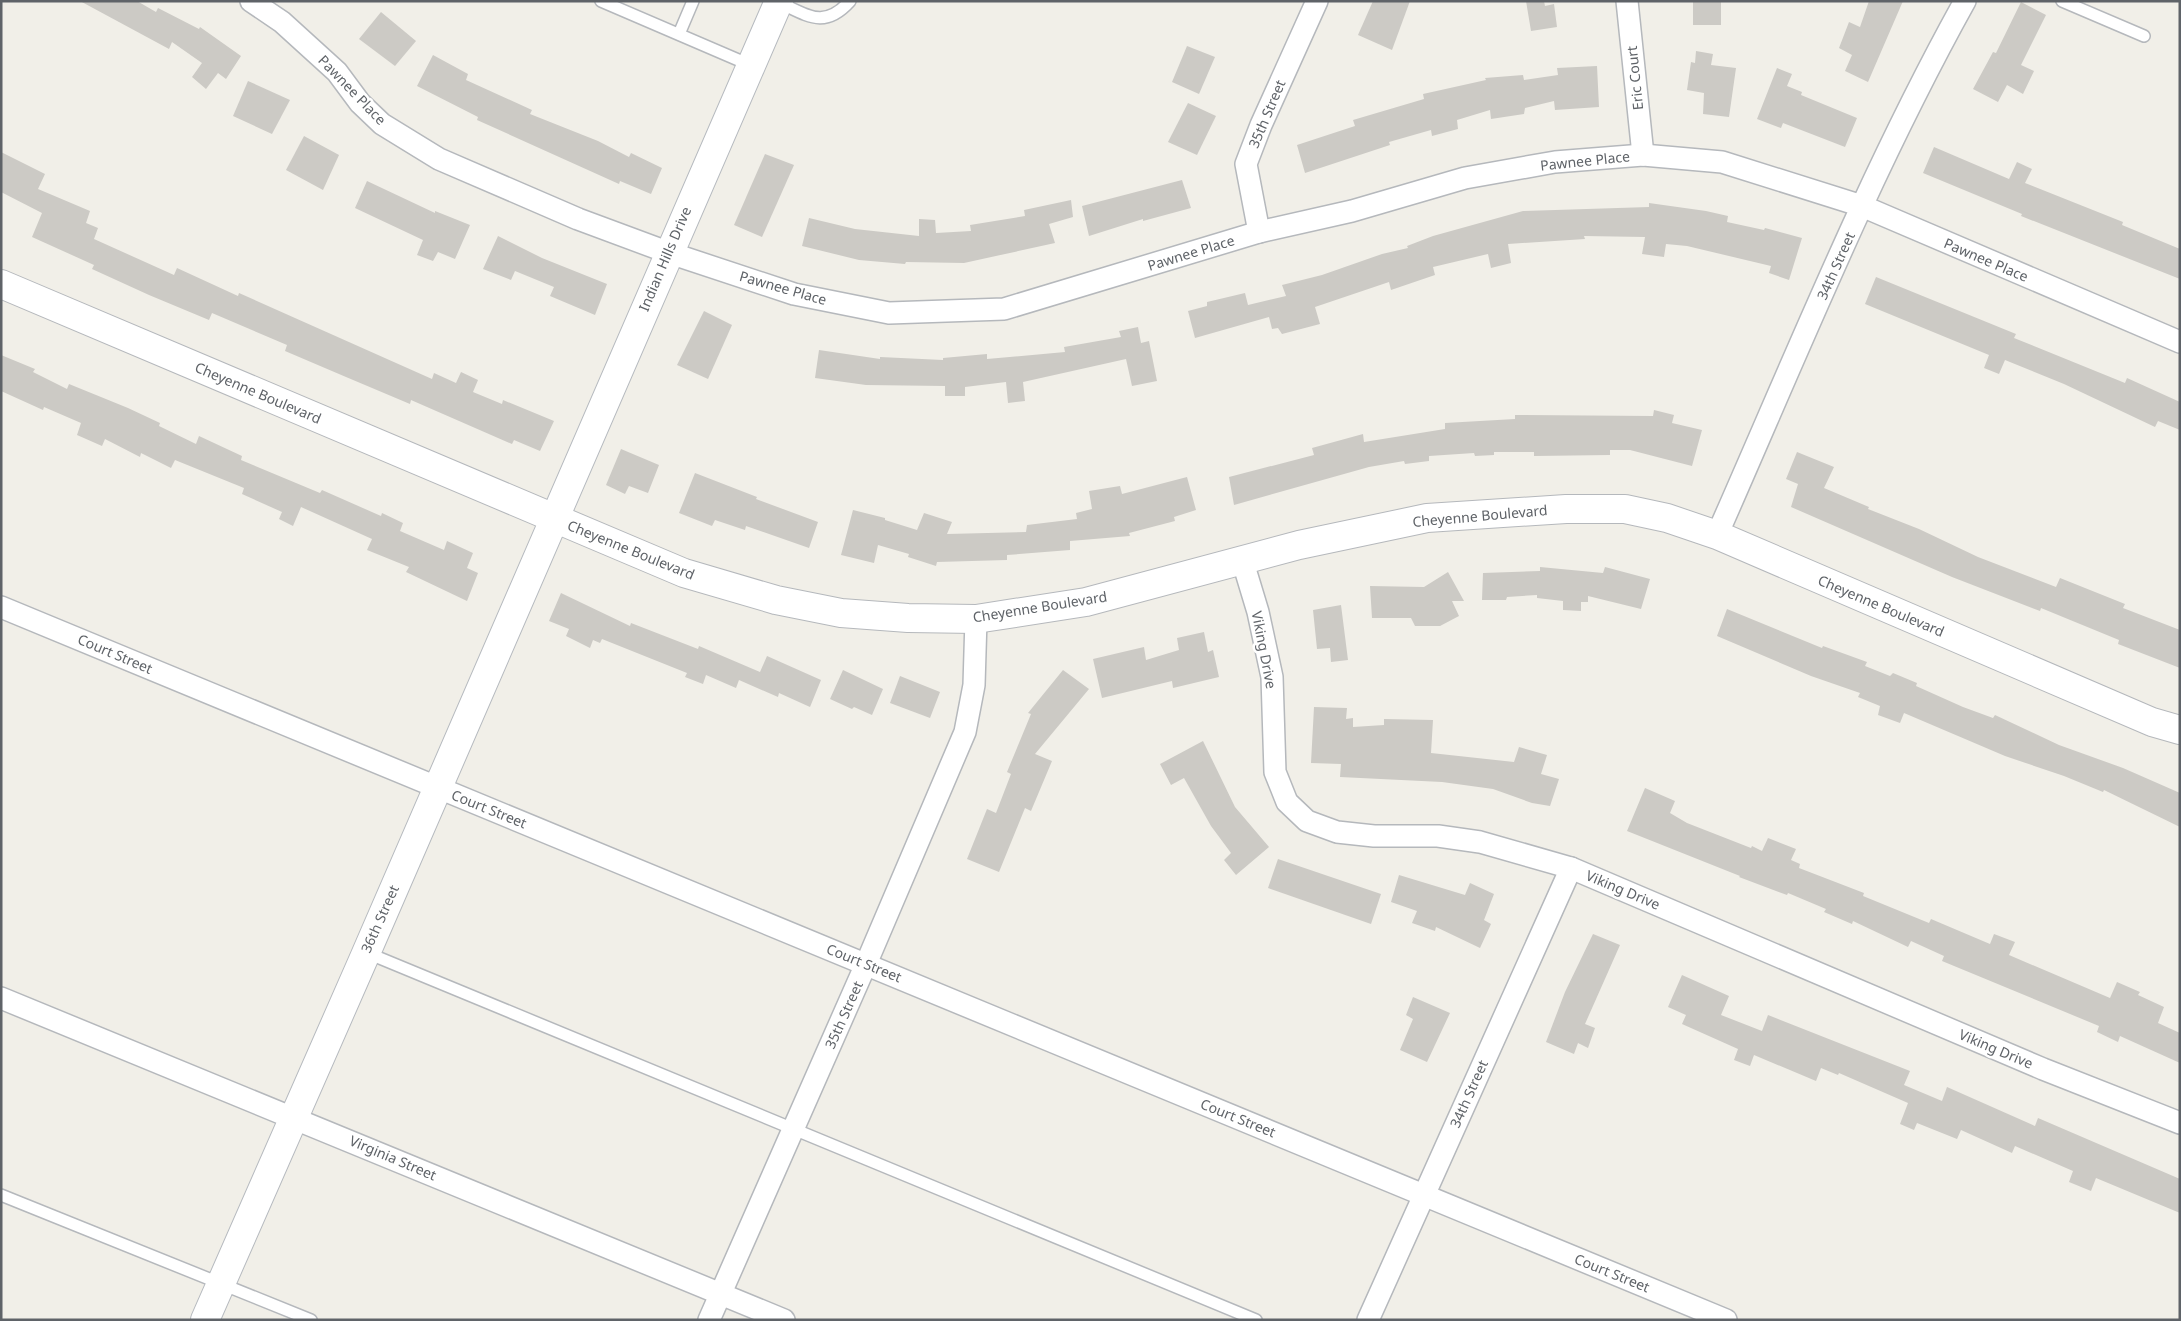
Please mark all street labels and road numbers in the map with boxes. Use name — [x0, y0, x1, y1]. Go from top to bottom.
street label: Eric Court — [1622, 45, 1647, 111]
street label: Pawnee Place — [314, 51, 391, 129]
street label: 35th Street — [1244, 77, 1289, 151]
street label: Pawnee Place — [1539, 146, 1631, 175]
street label: Indian Hills Drive — [634, 203, 695, 314]
street label: 34th Street — [1812, 229, 1859, 303]
street label: Pawnee Place — [1145, 230, 1237, 275]
street label: Pawnee Place — [1941, 233, 2031, 286]
street label: Pawnee Place — [737, 266, 829, 309]
street label: Cheyenne Boulevard — [192, 357, 324, 428]
street label: Cheyenne Boulevard — [1412, 500, 1548, 531]
street label: Cheyenne Boulevard — [565, 515, 698, 584]
street label: Cheyenne Boulevard — [1815, 570, 1947, 641]
street label: Cheyenne Boulevard — [972, 587, 1108, 626]
street label: Viking Drive — [1248, 610, 1281, 690]
street label: Court Street — [75, 629, 156, 678]
street label: Court Street — [449, 785, 530, 832]
street label: Viking Drive — [1583, 865, 1663, 914]
street label: 36th Street — [356, 882, 403, 956]
street label: Court Street — [824, 939, 905, 986]
street label: 35th Street — [820, 978, 867, 1052]
street label: Viking Drive — [1956, 1024, 2036, 1073]
street label: 34th Street — [1445, 1057, 1492, 1131]
street label: Court Street — [1198, 1094, 1279, 1141]
street label: Virginia Street — [347, 1131, 440, 1184]
street label: Court Street — [1572, 1249, 1653, 1296]

